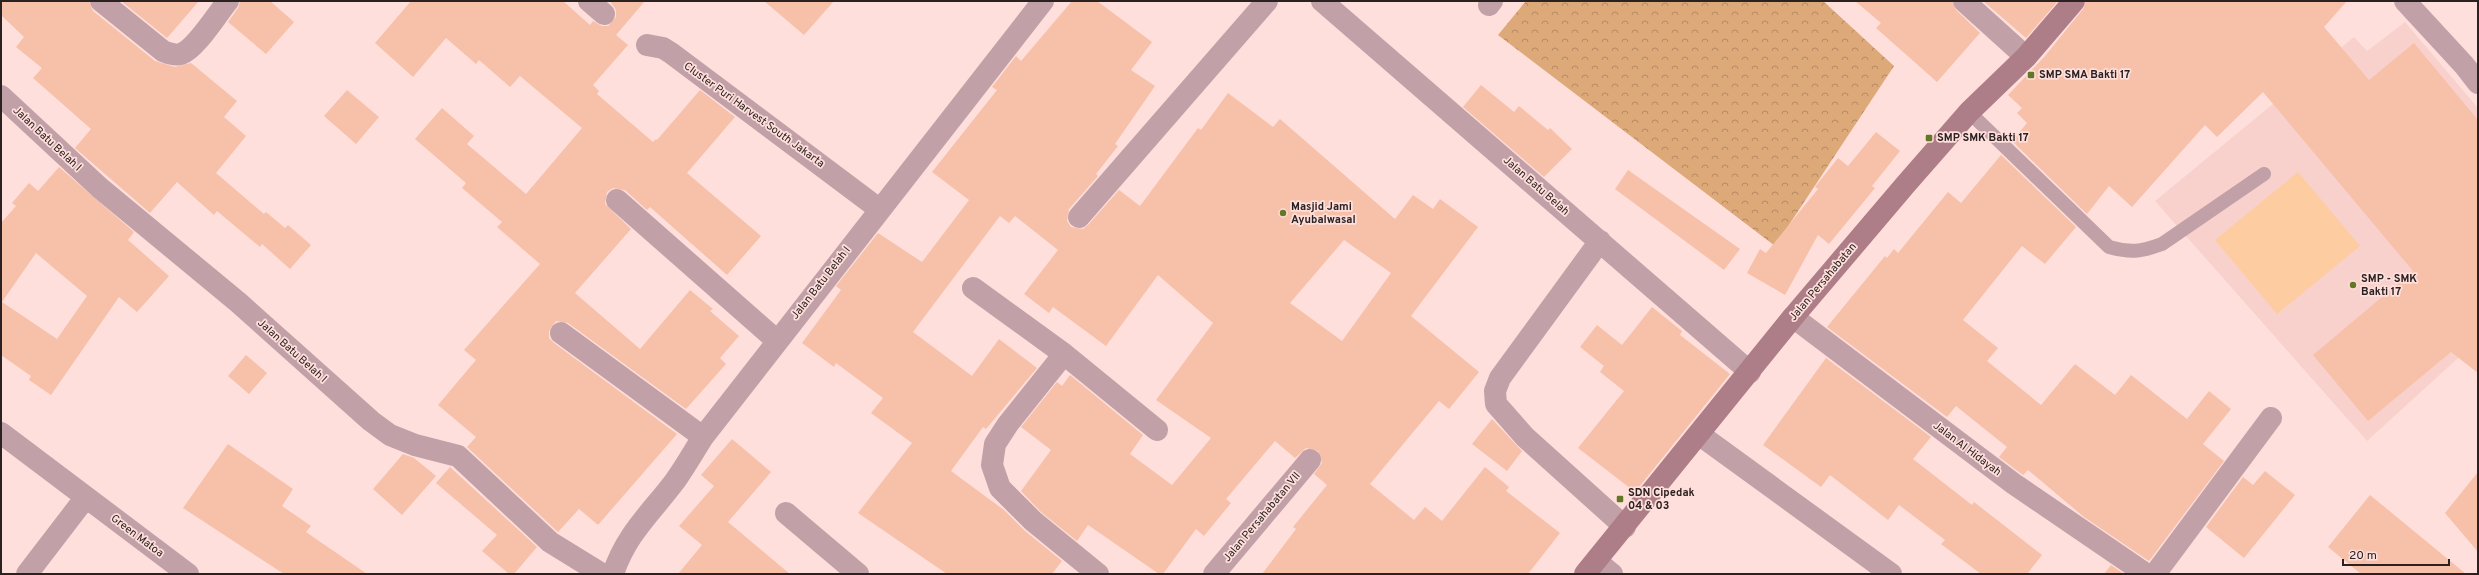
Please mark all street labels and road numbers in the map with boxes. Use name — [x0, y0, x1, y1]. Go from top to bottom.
street label: Cluster Puri Harvest South Jakarta — [681, 59, 827, 171]
street label: Jalan Batu Belah I — [10, 104, 84, 174]
street label: Jalan Batu Belah — [1500, 153, 1572, 219]
street label: Jalan Persahabatan — [1786, 240, 1860, 324]
street label: Jalan Batu Belah I — [788, 244, 854, 322]
street label: Jalan Batu Belah I — [254, 316, 330, 386]
street label: Jalan Al Hidayah — [1930, 419, 2004, 479]
street label: Jalan Persahabatan VII — [1220, 469, 1304, 565]
street label: Green Matoa — [108, 512, 166, 561]

